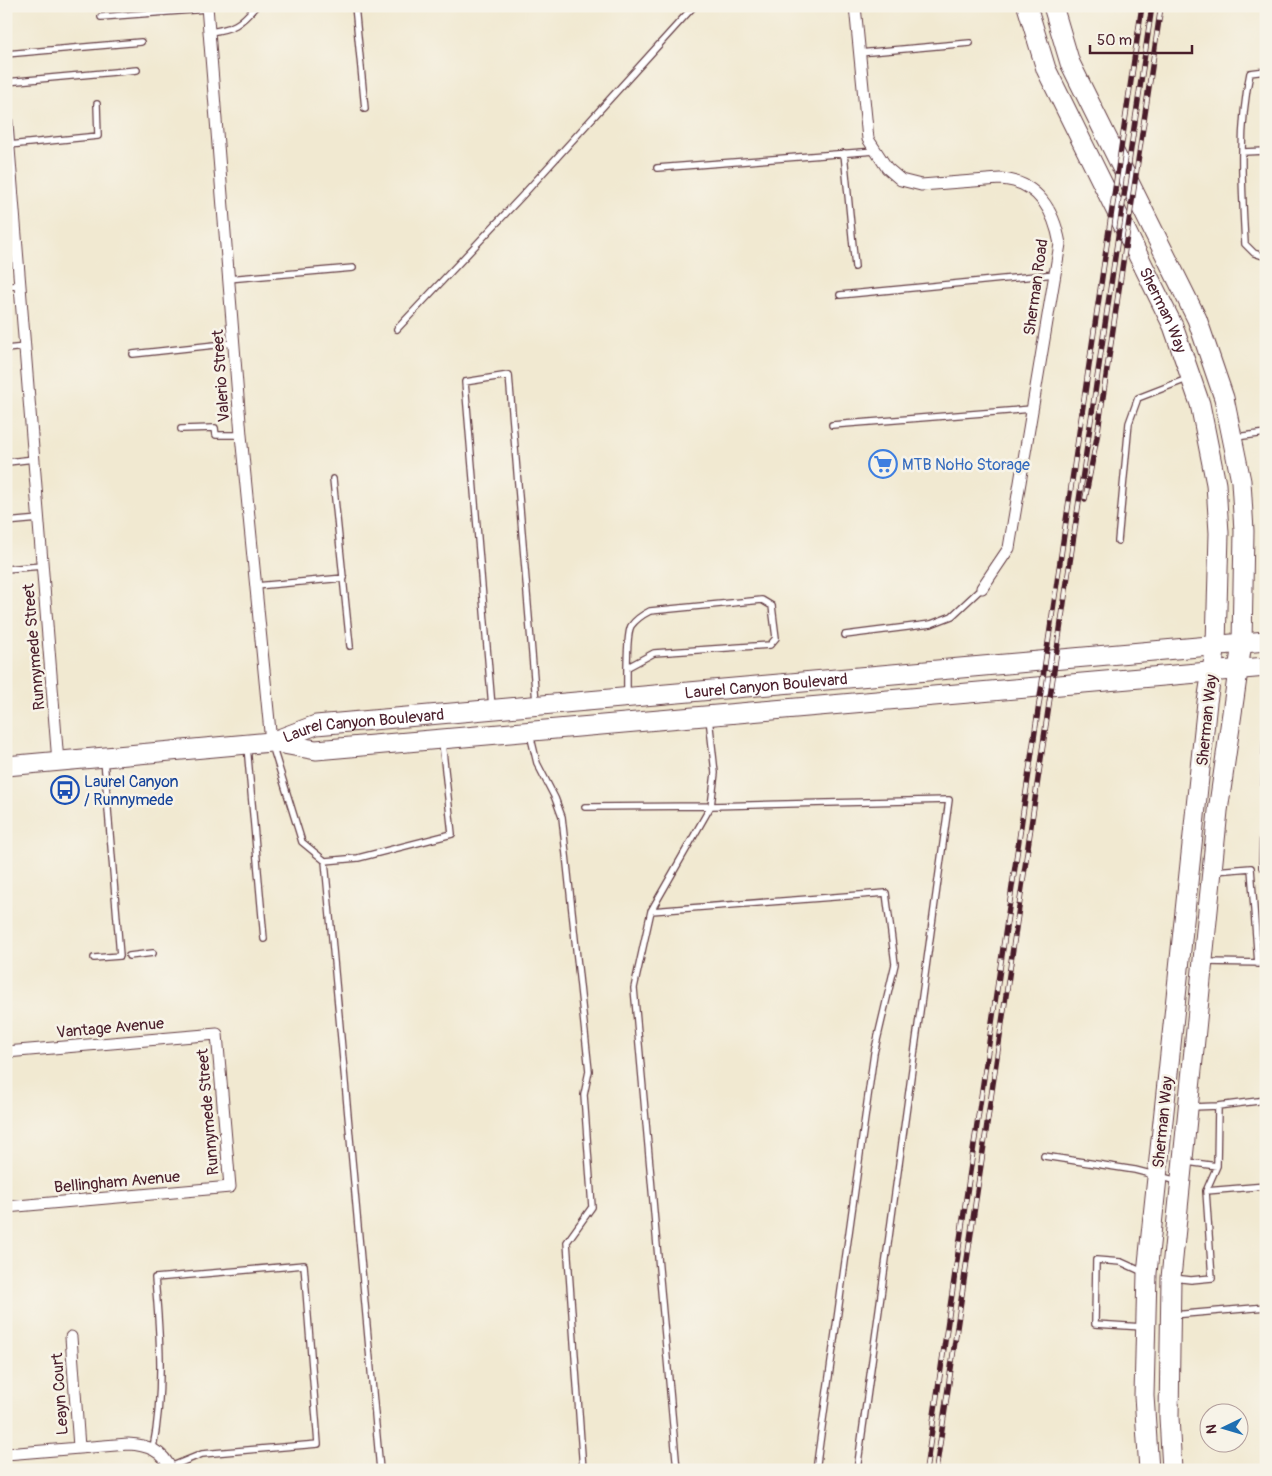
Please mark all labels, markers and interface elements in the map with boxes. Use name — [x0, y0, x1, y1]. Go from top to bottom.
scale bar — [1090, 22, 1192, 54]
text: 50 m — [1097, 31, 1132, 50]
street label: Sherman Road — [1019, 238, 1053, 337]
street label: Sherman Way — [1135, 264, 1191, 356]
street label: Valerio Street — [208, 328, 234, 423]
supermarket icon: MTB NoHo Storage — [868, 449, 898, 479]
place label: MTB NoHo Storage — [902, 455, 1030, 475]
street label: Runnymede Street — [18, 582, 49, 711]
street label: Laurel Canyon Boulevard — [684, 669, 848, 703]
street label: Sherman Way — [1192, 673, 1222, 767]
street label: Laurel Canyon Boulevard — [280, 705, 445, 748]
place label: Laurel Canyon / Runnymede — [84, 772, 179, 810]
bus stop icon: Laurel Canyon / Runnymede — [50, 775, 80, 805]
street label: Vantage Avenue — [55, 1013, 165, 1043]
street label: Runnymede Street — [192, 1047, 223, 1176]
street label: Sherman Way — [1148, 1075, 1178, 1169]
street label: Bellingham Avenue — [53, 1167, 181, 1197]
street label: Leayn Court — [47, 1352, 73, 1436]
north arrow — [1200, 1404, 1250, 1454]
text: N — [1203, 1424, 1220, 1435]

